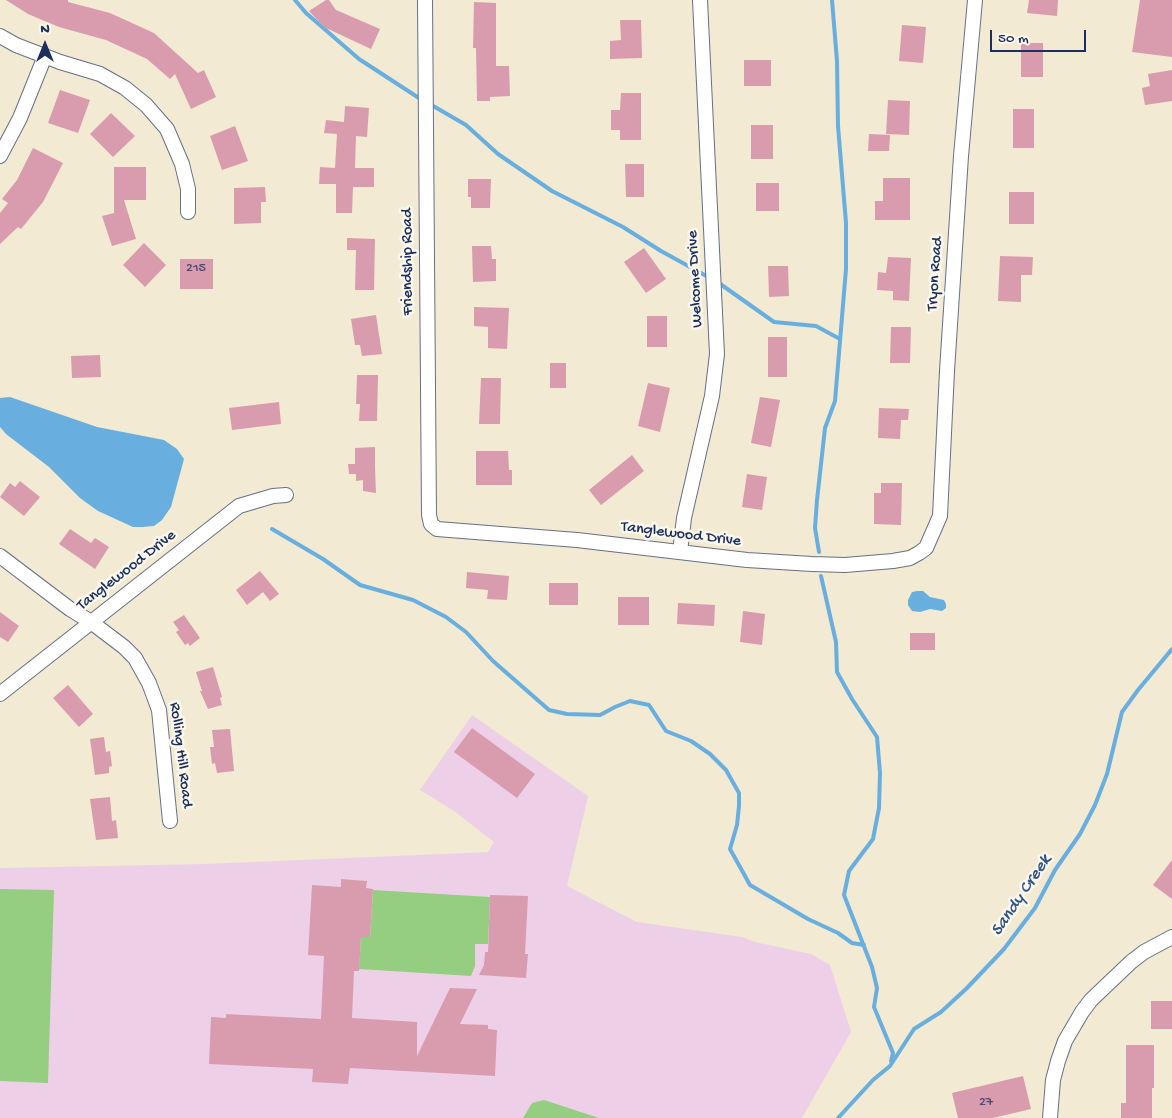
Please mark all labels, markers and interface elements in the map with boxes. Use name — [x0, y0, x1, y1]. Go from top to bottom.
north arrow — [20, 20, 70, 70]
scale bar — [992, 20, 1088, 52]
text: N — [40, 21, 50, 38]
text: 50 m — [998, 30, 1029, 48]
street label: Friendship Road — [399, 208, 419, 316]
street label: Welcome Drive — [684, 230, 708, 328]
street label: Tryon Road — [924, 236, 948, 312]
house number: 215 — [186, 261, 206, 277]
street label: Tanglewood Drive — [620, 518, 742, 552]
street label: Tanglewood Drive — [74, 526, 180, 616]
street label: Rolling Hill Road — [164, 701, 196, 809]
water label: Sandy Creek — [987, 851, 1057, 941]
house number: 27 — [979, 1095, 993, 1111]

